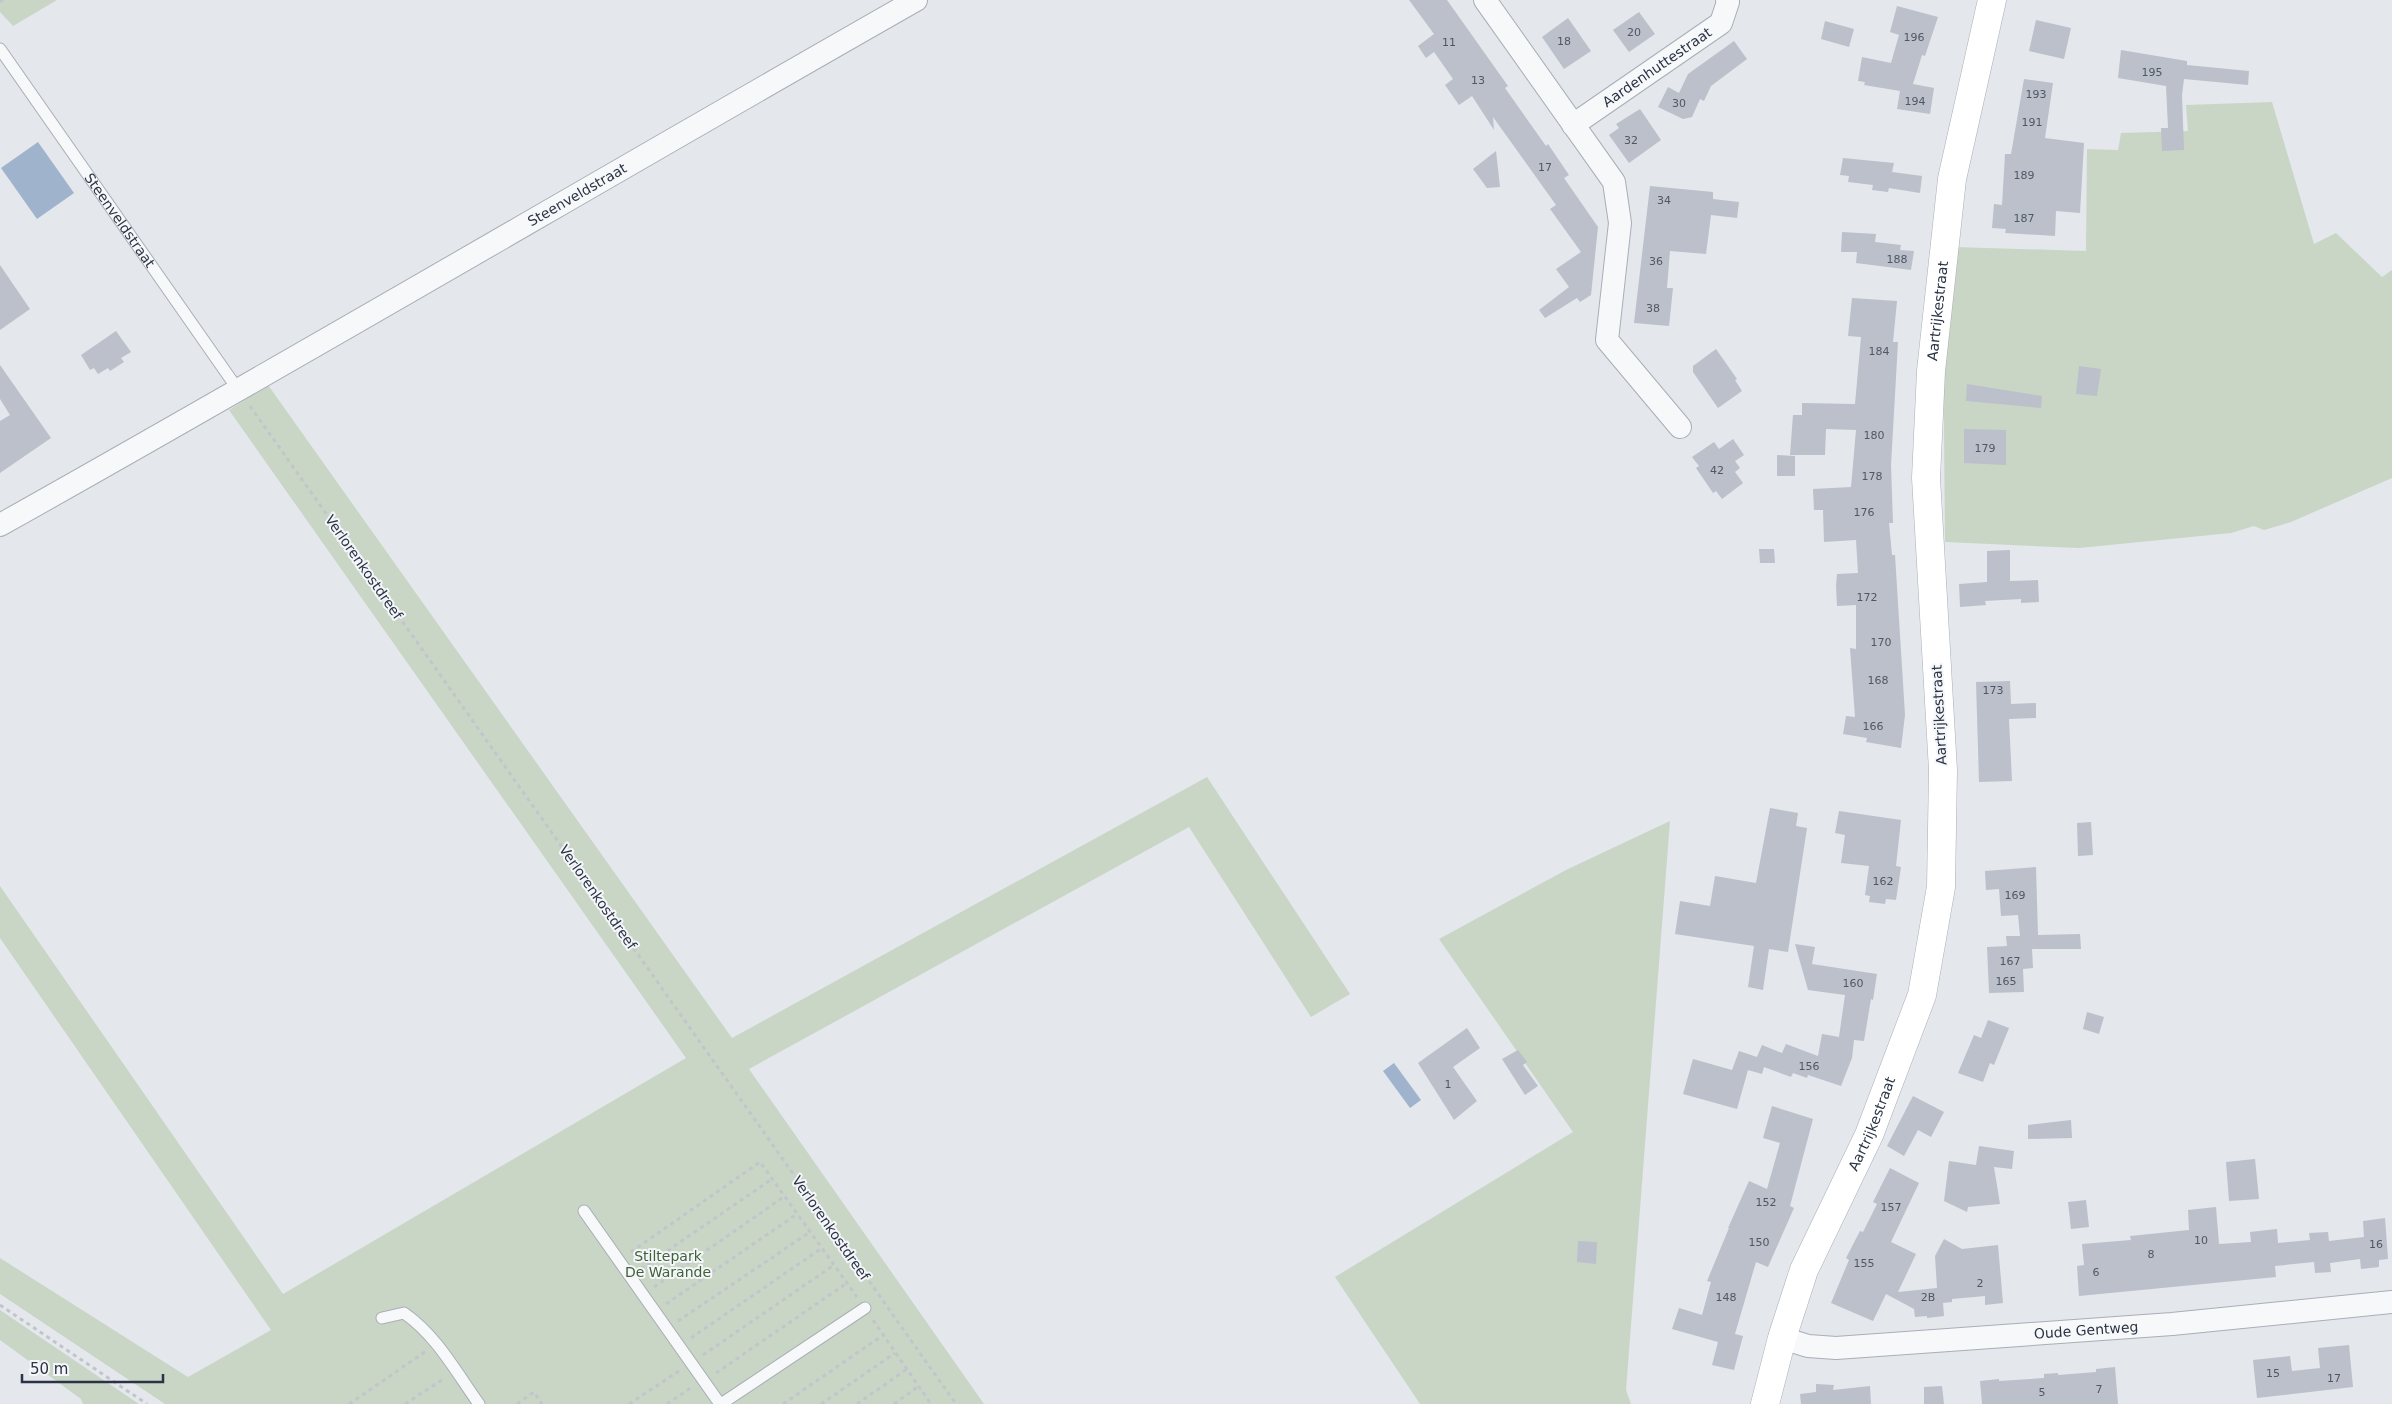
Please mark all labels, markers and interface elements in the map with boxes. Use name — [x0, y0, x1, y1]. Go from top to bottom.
street label: Aardenhuttestraat — [1599, 24, 1715, 110]
house number: 20 — [1627, 26, 1641, 39]
house number: 196 — [1904, 31, 1925, 44]
house number: 18 — [1557, 35, 1571, 48]
house number: 11 — [1442, 36, 1456, 49]
house number: 195 — [2142, 66, 2163, 79]
house number: 13 — [1471, 74, 1485, 87]
house number: 193 — [2026, 88, 2047, 101]
house number: 194 — [1905, 95, 1926, 108]
house number: 30 — [1672, 97, 1686, 110]
house number: 191 — [2022, 116, 2043, 129]
house number: 32 — [1624, 134, 1638, 147]
street label: Steenveldstraat — [525, 160, 630, 229]
house number: 17 — [1538, 161, 1552, 174]
house number: 189 — [2014, 169, 2035, 182]
street label: Steenveldstraat — [81, 170, 158, 271]
house number: 34 — [1657, 194, 1671, 207]
house number: 187 — [2014, 212, 2035, 225]
house number: 188 — [1887, 253, 1908, 266]
house number: 36 — [1649, 255, 1663, 268]
street label: Aartrijkestraat — [1924, 259, 1951, 362]
house number: 38 — [1646, 302, 1660, 315]
house number: 184 — [1869, 345, 1890, 358]
house number: 180 — [1864, 429, 1885, 442]
house number: 179 — [1975, 442, 1996, 455]
house number: 42 — [1710, 464, 1724, 477]
house number: 178 — [1862, 470, 1883, 483]
house number: 176 — [1854, 506, 1875, 519]
street label: Verlorenkostdreef — [322, 512, 407, 623]
house number: 172 — [1857, 591, 1878, 604]
house number: 170 — [1871, 636, 1892, 649]
street label: Aartrijkestraat — [1928, 664, 1950, 766]
house number: 168 — [1868, 674, 1889, 687]
house number: 173 — [1983, 684, 2004, 697]
house number: 166 — [1863, 720, 1884, 733]
street label: Verlorenkostdreef — [556, 842, 641, 953]
house number: 162 — [1873, 875, 1894, 888]
house number: 169 — [2005, 889, 2026, 902]
house number: 167 — [2000, 955, 2021, 968]
house number: 165 — [1996, 975, 2017, 988]
house number: 160 — [1843, 977, 1864, 990]
house number: 156 — [1799, 1060, 1820, 1073]
street label: Aartrijkestraat — [1845, 1074, 1899, 1173]
house number: 1 — [1445, 1078, 1452, 1091]
street label: Verlorenkostdreef — [789, 1173, 874, 1284]
house number: 152 — [1756, 1196, 1777, 1209]
house number: 157 — [1881, 1201, 1902, 1214]
house number: 10 — [2194, 1234, 2208, 1247]
house number: 150 — [1749, 1236, 1770, 1249]
house number: 16 — [2369, 1238, 2383, 1251]
park label: Stiltepark De Warande — [625, 1248, 711, 1280]
house number: 8 — [2148, 1248, 2155, 1261]
house number: 155 — [1854, 1257, 1875, 1270]
house number: 6 — [2093, 1266, 2100, 1279]
house number: 2 — [1977, 1277, 1984, 1290]
house number: 148 — [1716, 1291, 1737, 1304]
house number: 2B — [1921, 1291, 1935, 1304]
street label: Oude Gentweg — [2033, 1318, 2139, 1342]
scale bar — [22, 1352, 164, 1384]
text: 50 m — [30, 1360, 68, 1378]
house number: 15 — [2266, 1367, 2280, 1380]
house number: 17 — [2327, 1372, 2341, 1385]
house number: 7 — [2096, 1383, 2103, 1396]
house number: 5 — [2039, 1386, 2046, 1399]

